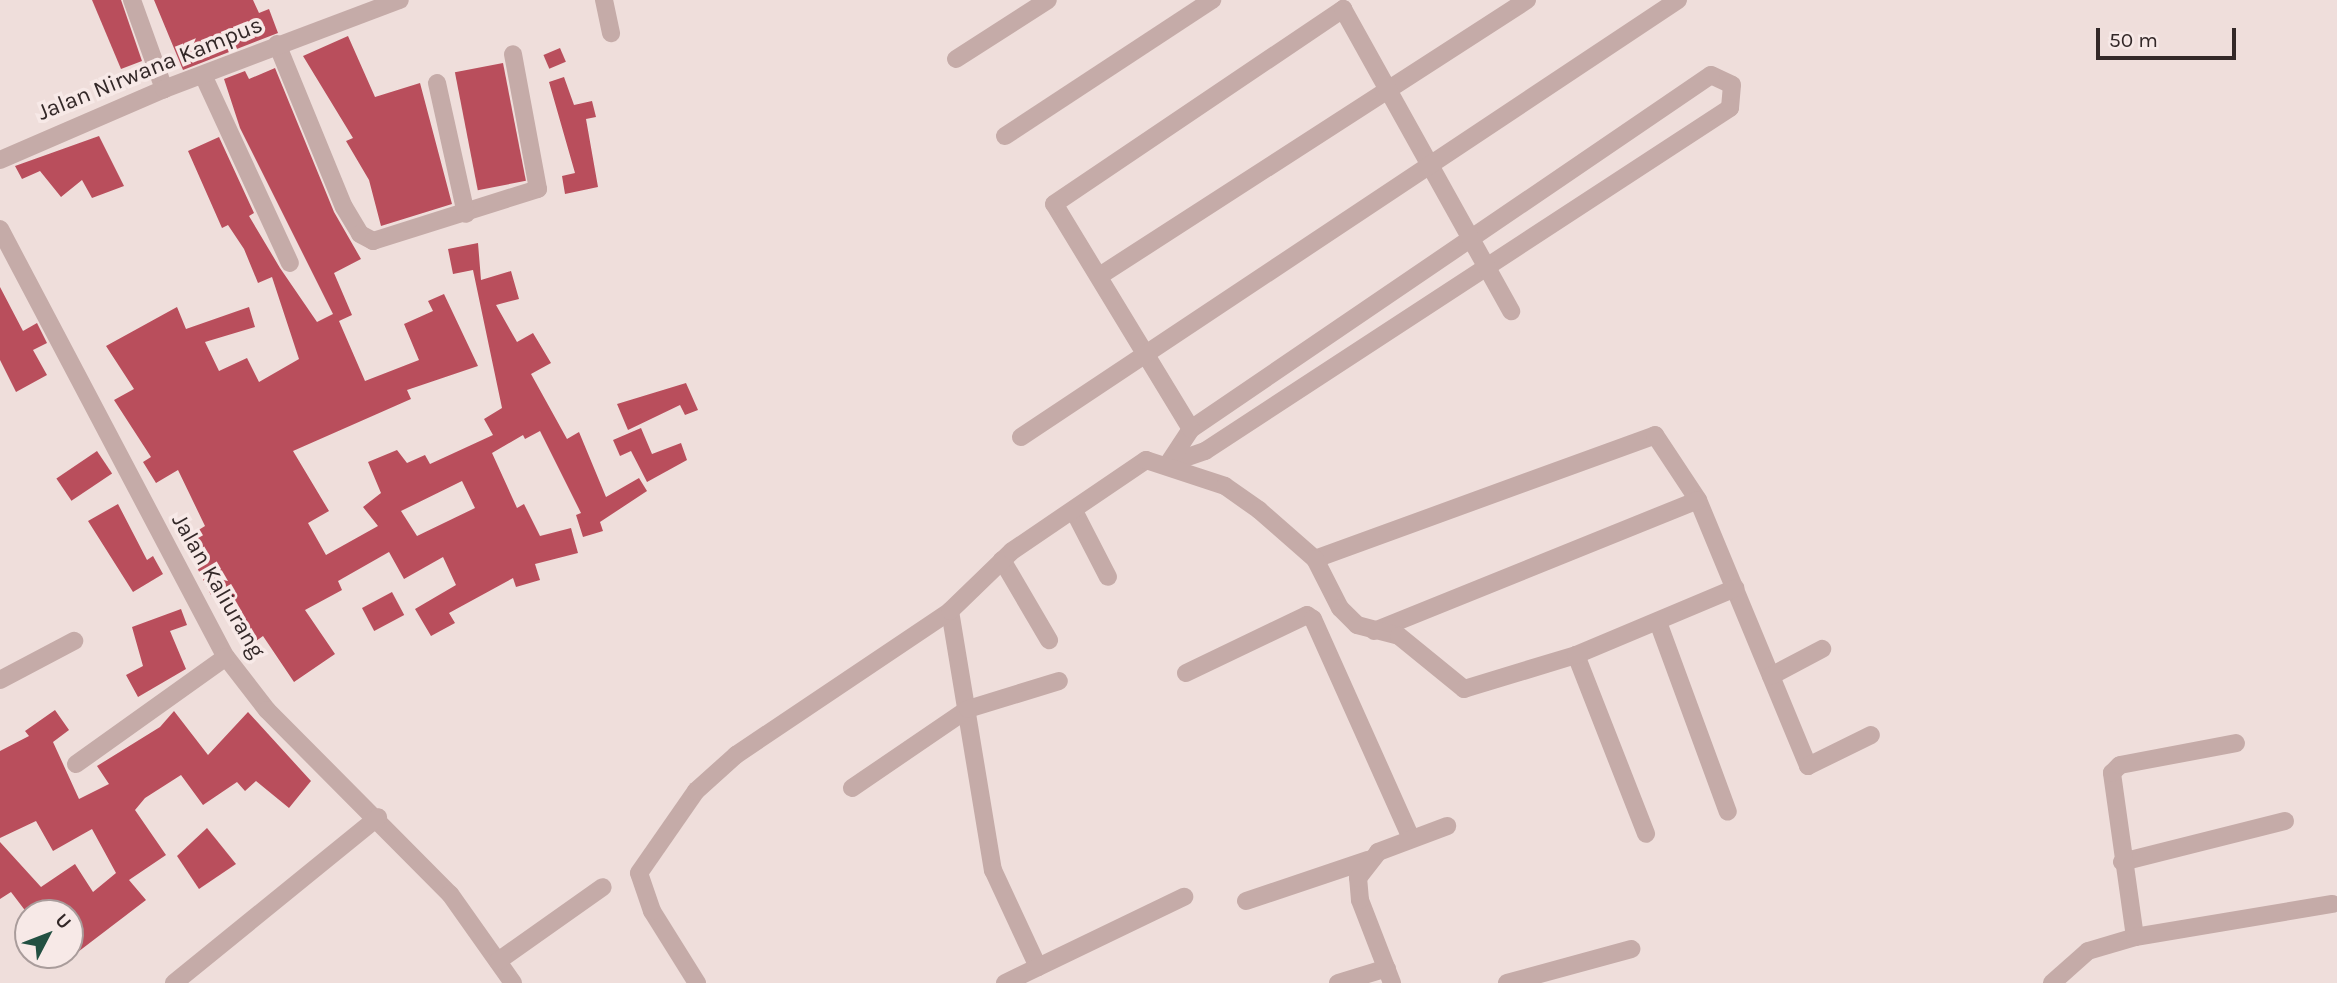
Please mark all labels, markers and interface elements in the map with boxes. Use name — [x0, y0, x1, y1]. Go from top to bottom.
street label: Jalan Nirwana Kampus — [33, 11, 267, 127]
scale bar — [2099, 14, 2239, 58]
text: 50 m — [2109, 28, 2158, 52]
street label: Jalan Kaliurang — [166, 509, 270, 663]
north arrow — [14, 899, 84, 969]
text: U — [51, 909, 76, 934]

